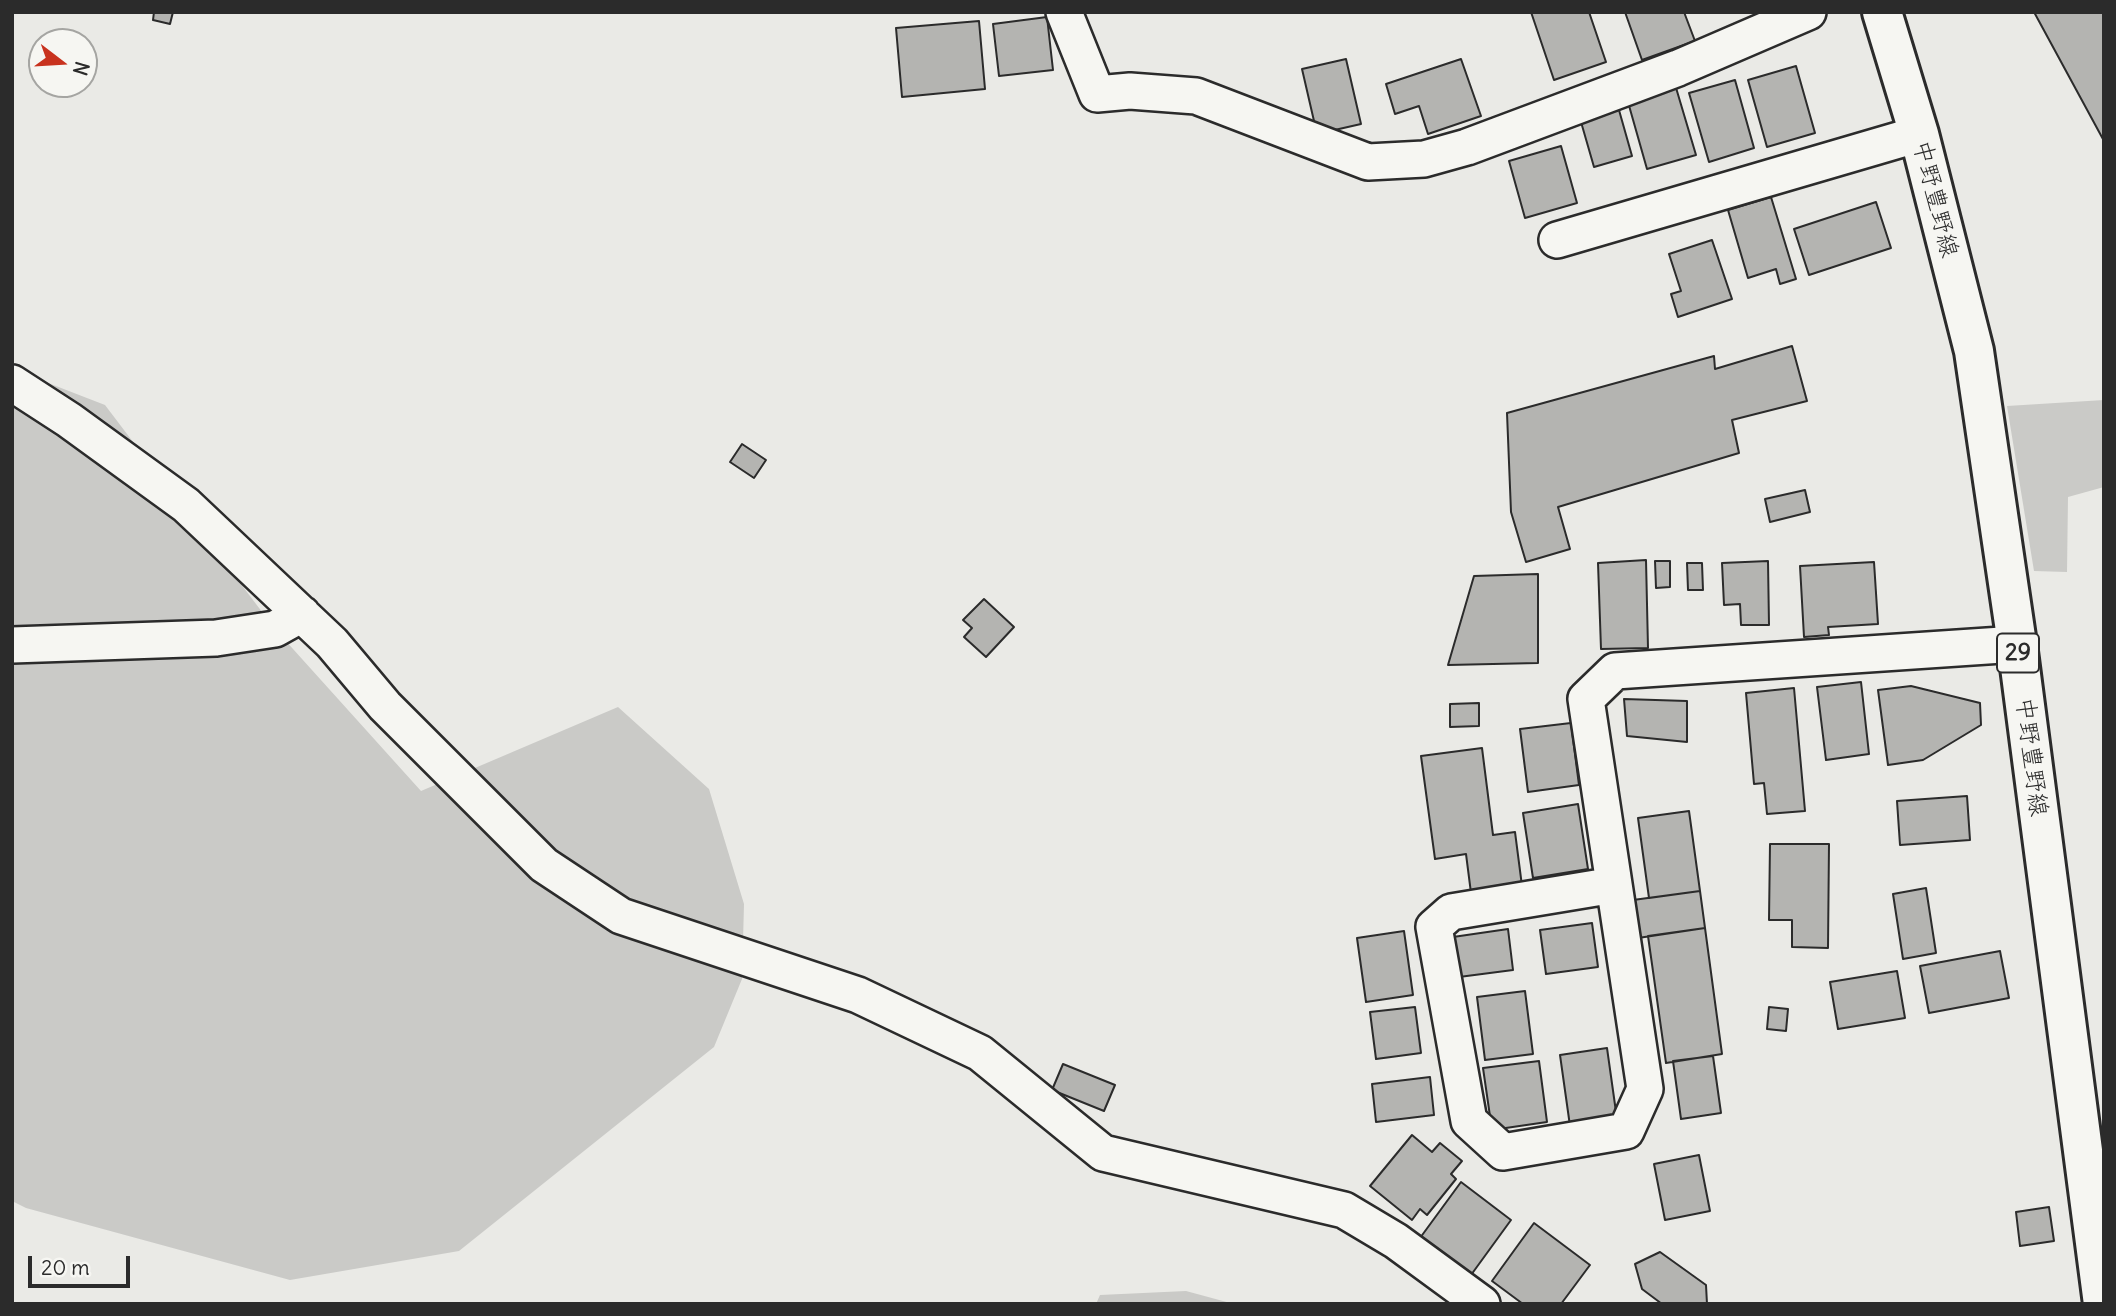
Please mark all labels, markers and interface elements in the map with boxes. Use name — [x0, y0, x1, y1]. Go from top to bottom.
north arrow — [28, 28, 98, 98]
text: N — [68, 59, 95, 78]
street label: 中野豊野線 — [1907, 137, 1963, 261]
road number: 29 — [1997, 634, 2039, 673]
street label: 中野豊野線 — [2009, 696, 2053, 818]
scale bar — [32, 1242, 133, 1286]
text: 20 m — [41, 1254, 90, 1281]

